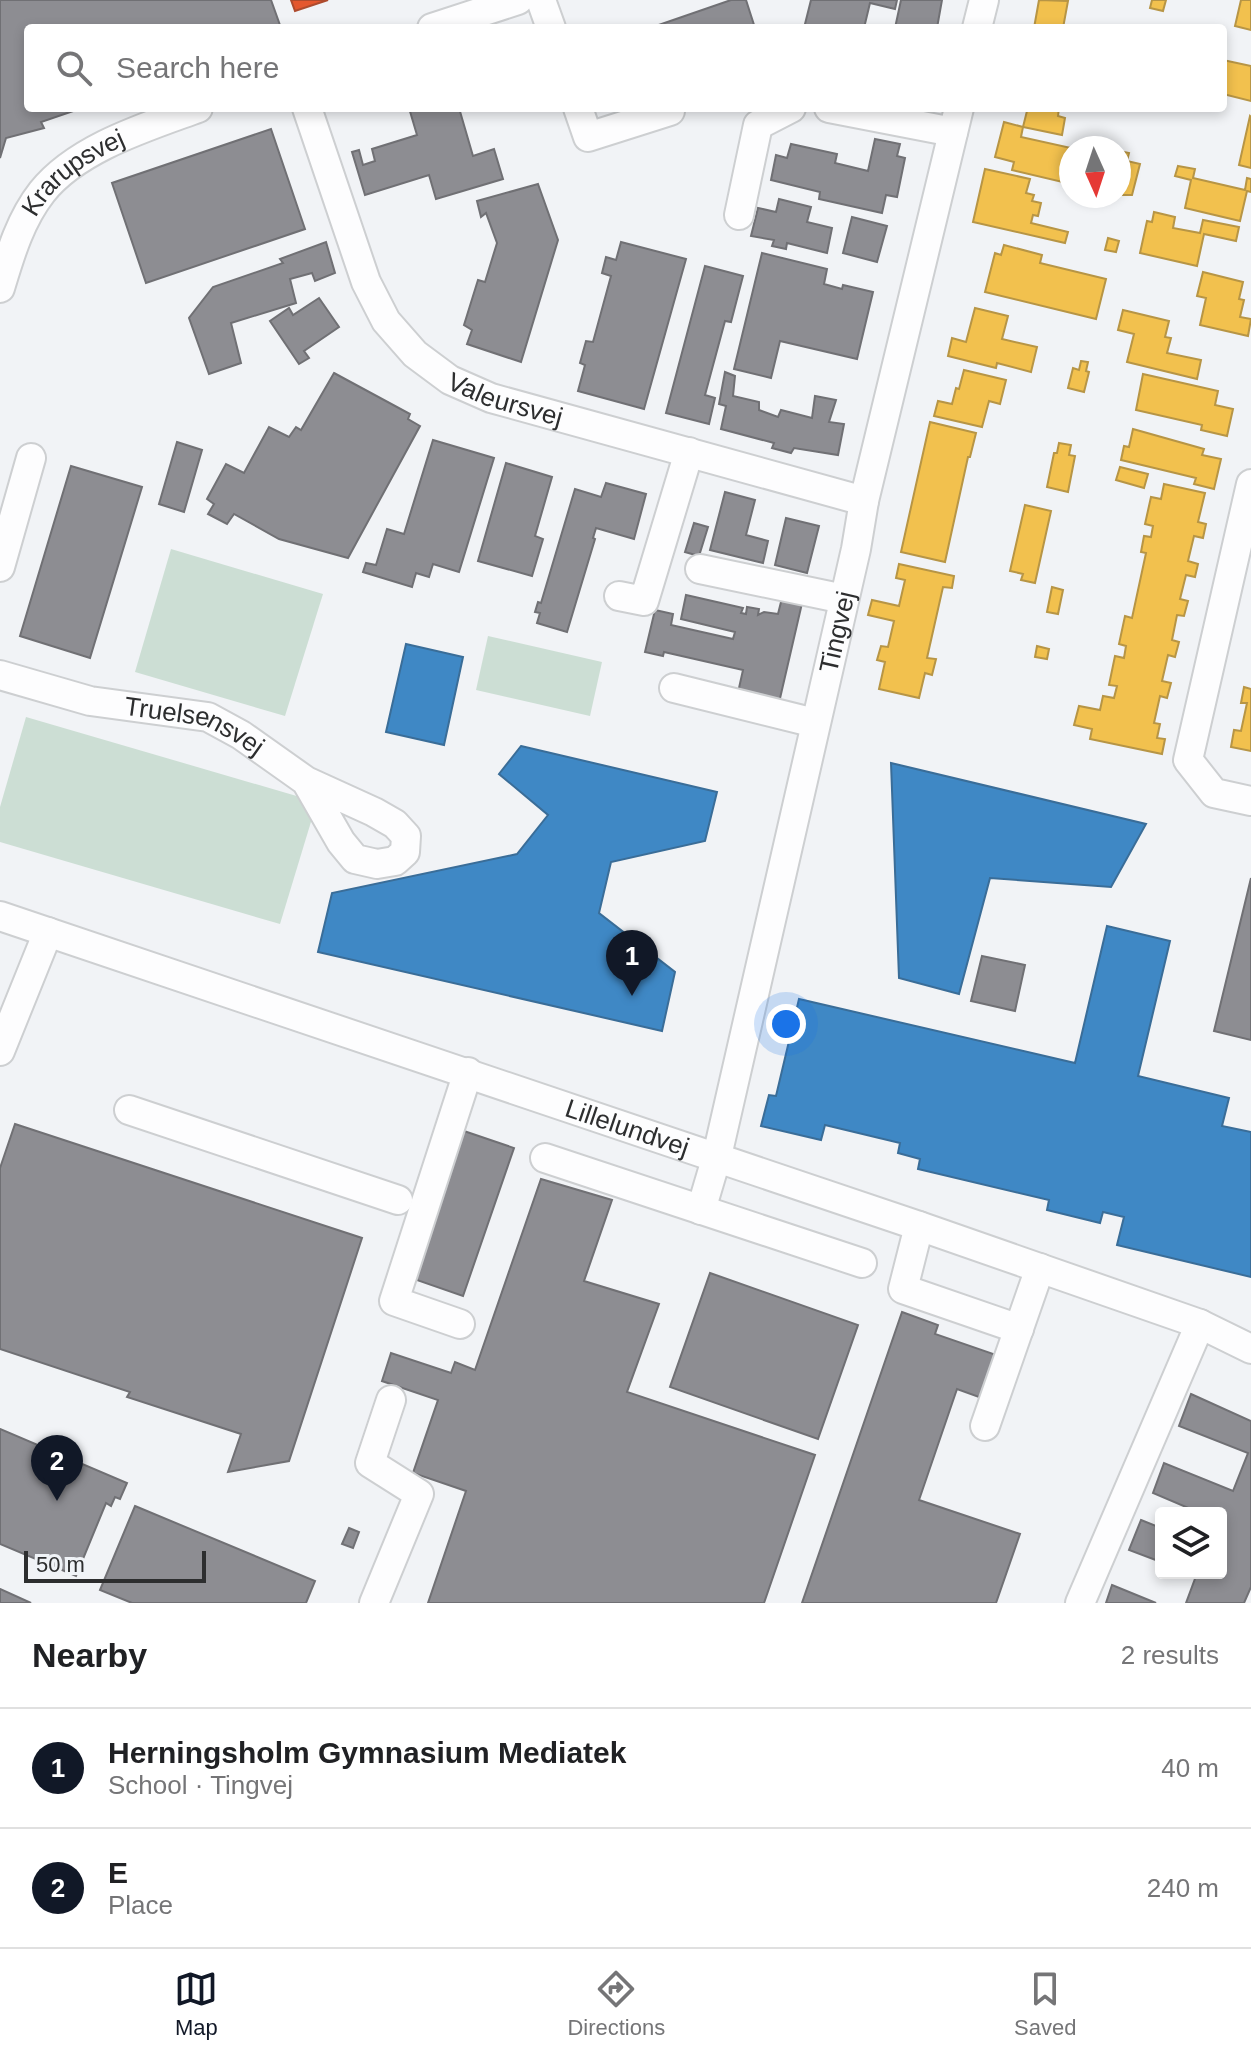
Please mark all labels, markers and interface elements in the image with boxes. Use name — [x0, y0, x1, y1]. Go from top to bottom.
search box — [24, 24, 1227, 112]
icon: search — [52, 46, 96, 90]
text: Search here — [116, 51, 279, 84]
street label: Krarupsvej — [15, 123, 129, 221]
north arrow — [1059, 136, 1131, 208]
street label: Valeursvej — [443, 366, 566, 432]
street label: Tingvej — [813, 588, 861, 676]
street label: Truelsensvej — [123, 691, 270, 762]
pin: 1 — [606, 930, 658, 996]
your location — [766, 1004, 806, 1044]
street label: Lillelundvej — [561, 1093, 693, 1162]
pin: 2 — [31, 1435, 83, 1501]
map controls — [1155, 1507, 1227, 1579]
button: layers — [1155, 1507, 1227, 1579]
scale bar — [24, 1547, 206, 1583]
text: 50 m — [36, 1552, 85, 1577]
text: Nearby — [32, 1636, 147, 1674]
text: 2 results — [1121, 1640, 1219, 1670]
text: Herningsholm Gymnasium Mediatek — [108, 1736, 626, 1769]
text: 1 — [51, 1753, 65, 1783]
text: 40 m — [1161, 1753, 1219, 1783]
text: School · Tingvej — [108, 1770, 293, 1800]
text: E — [108, 1856, 128, 1889]
text: 2 — [51, 1873, 65, 1903]
text: 240 m — [1147, 1873, 1219, 1903]
text: Place — [108, 1890, 173, 1920]
tab: Map — [174, 1967, 218, 2041]
tab: Directions — [567, 1967, 665, 2041]
tab: Saved — [1014, 1967, 1077, 2041]

